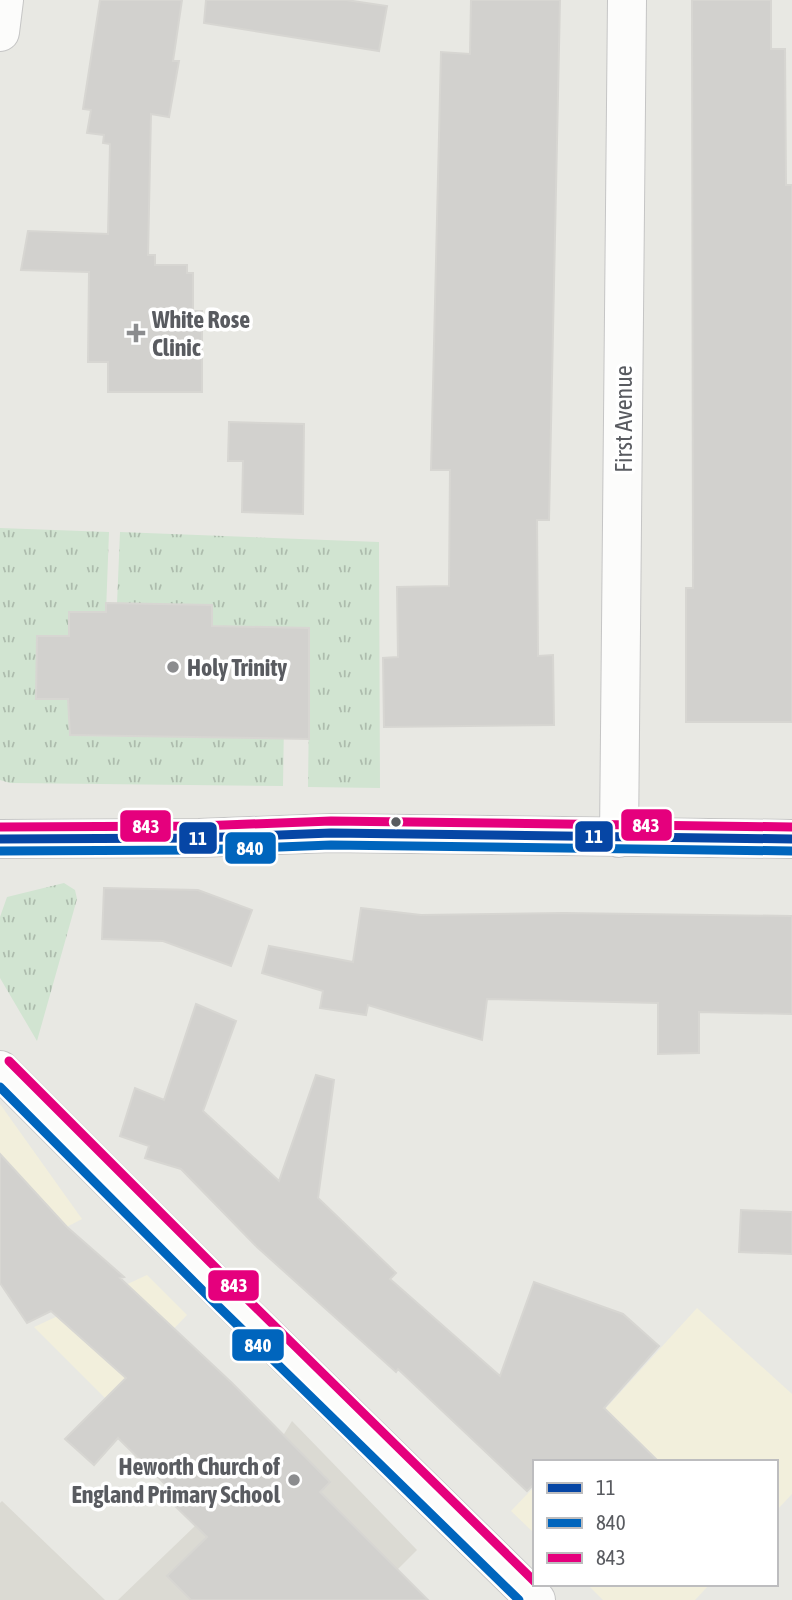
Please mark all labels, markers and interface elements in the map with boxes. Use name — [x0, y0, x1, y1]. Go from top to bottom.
place label: White Rose Clinic — [151, 306, 250, 361]
marker: White Rose Clinic — [126, 323, 146, 343]
street label: First Avenue — [610, 365, 637, 473]
place label: Holy Trinity — [187, 654, 287, 681]
marker: Holy Trinity — [165, 659, 181, 675]
line badge: 843 — [620, 808, 673, 842]
line badge: 843 — [119, 809, 172, 843]
text: 843 — [633, 814, 659, 836]
text: 843 — [133, 815, 159, 837]
unlabelled marker — [389, 815, 403, 829]
line badge: 11 — [574, 820, 614, 853]
line badge: 11 — [178, 821, 218, 855]
text: 11 — [585, 825, 603, 847]
text: 11 — [189, 827, 207, 849]
line badge: 840 — [224, 831, 277, 865]
text: 840 — [237, 837, 263, 859]
line badge: 843 — [207, 1269, 260, 1302]
text: 843 — [221, 1274, 247, 1296]
line badge: 840 — [231, 1328, 285, 1362]
text: 840 — [245, 1334, 271, 1356]
place label: Heworth Church of England Primary School — [71, 1453, 281, 1508]
legend — [533, 1460, 778, 1586]
marker: Heworth Church of England Primary School — [286, 1472, 302, 1488]
text: 11 — [596, 1475, 616, 1499]
text: 840 — [596, 1510, 626, 1534]
text: 843 — [596, 1545, 626, 1569]

